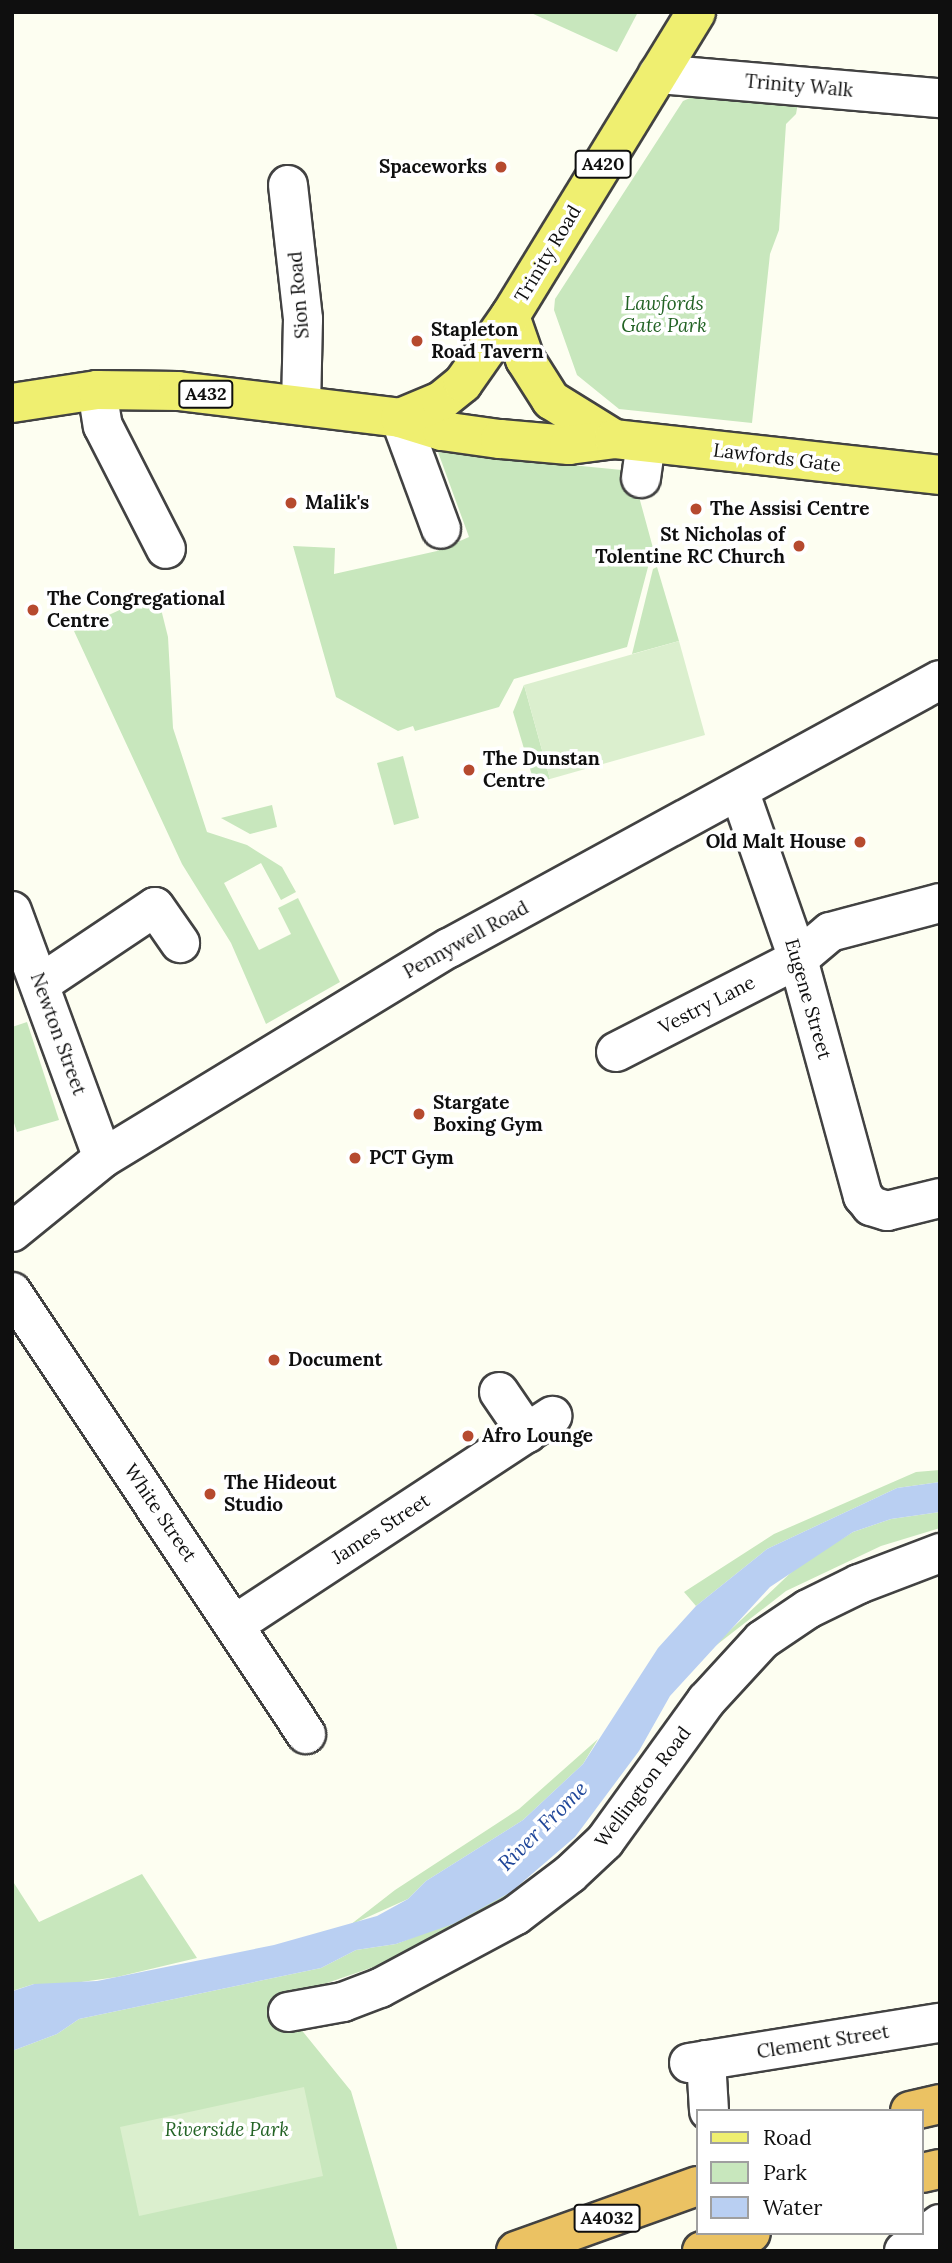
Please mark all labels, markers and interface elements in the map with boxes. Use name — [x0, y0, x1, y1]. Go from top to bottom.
street label: Trinity Walk — [744, 70, 854, 102]
road number: A420 — [573, 149, 633, 178]
place label: Spaceworks — [379, 156, 487, 178]
marker: Spaceworks — [493, 159, 509, 175]
street label: Trinity Road — [510, 201, 586, 307]
street label: Sion Road — [284, 250, 314, 340]
park label: Lawfords Gate Park — [621, 293, 707, 337]
place label: Stapleton Road Tavern — [431, 319, 544, 363]
marker: Stapleton Road Tavern — [409, 333, 425, 349]
road number: A432 — [178, 380, 234, 408]
street label: Lawfords Gate — [712, 439, 842, 477]
place label: Malik's — [305, 492, 369, 514]
marker: Malik's — [283, 495, 299, 511]
place label: The Assisi Centre — [710, 498, 869, 520]
marker: The Assisi Centre — [688, 501, 704, 517]
place label: St Nicholas of Tolentine RC Church — [595, 524, 785, 568]
marker: St Nicholas of Tolentine RC Church — [791, 538, 807, 554]
place label: The Congregational Centre — [47, 588, 225, 632]
marker: The Congregational Centre — [25, 602, 41, 618]
place label: The Dunstan Centre — [483, 748, 600, 792]
marker: The Dunstan Centre — [461, 762, 477, 778]
place label: Old Malt House — [706, 831, 846, 853]
marker: Old Malt House — [852, 834, 868, 850]
street label: Pennywell Road — [400, 896, 532, 984]
street label: Eugene Street — [780, 936, 836, 1062]
street label: Newton Street — [25, 970, 91, 1098]
street label: Vestry Lane — [655, 971, 759, 1039]
place label: Stargate Boxing Gym — [433, 1092, 543, 1136]
marker: Stargate Boxing Gym — [411, 1106, 427, 1122]
place label: PCT Gym — [369, 1147, 454, 1169]
marker: PCT Gym — [347, 1150, 363, 1166]
place label: Document — [288, 1349, 382, 1371]
marker: Document — [266, 1352, 282, 1368]
place label: Afro Lounge — [482, 1425, 593, 1447]
marker: Afro Lounge — [460, 1428, 476, 1444]
street label: White Street — [119, 1460, 201, 1566]
place label: The Hideout Studio — [224, 1472, 336, 1516]
marker: The Hideout Studio — [202, 1486, 218, 1502]
street label: James Street — [328, 1489, 434, 1569]
street label: Wellington Road — [590, 1722, 696, 1852]
water label: River Frome — [493, 1776, 593, 1876]
street label: Clement Street — [755, 2020, 891, 2064]
legend — [696, 2109, 924, 2235]
park label: Riverside Park — [165, 2119, 289, 2141]
text: Road — [763, 2124, 812, 2151]
text: Park — [763, 2159, 807, 2186]
text: Water — [763, 2194, 822, 2221]
road number: A4032 — [572, 2204, 642, 2232]

